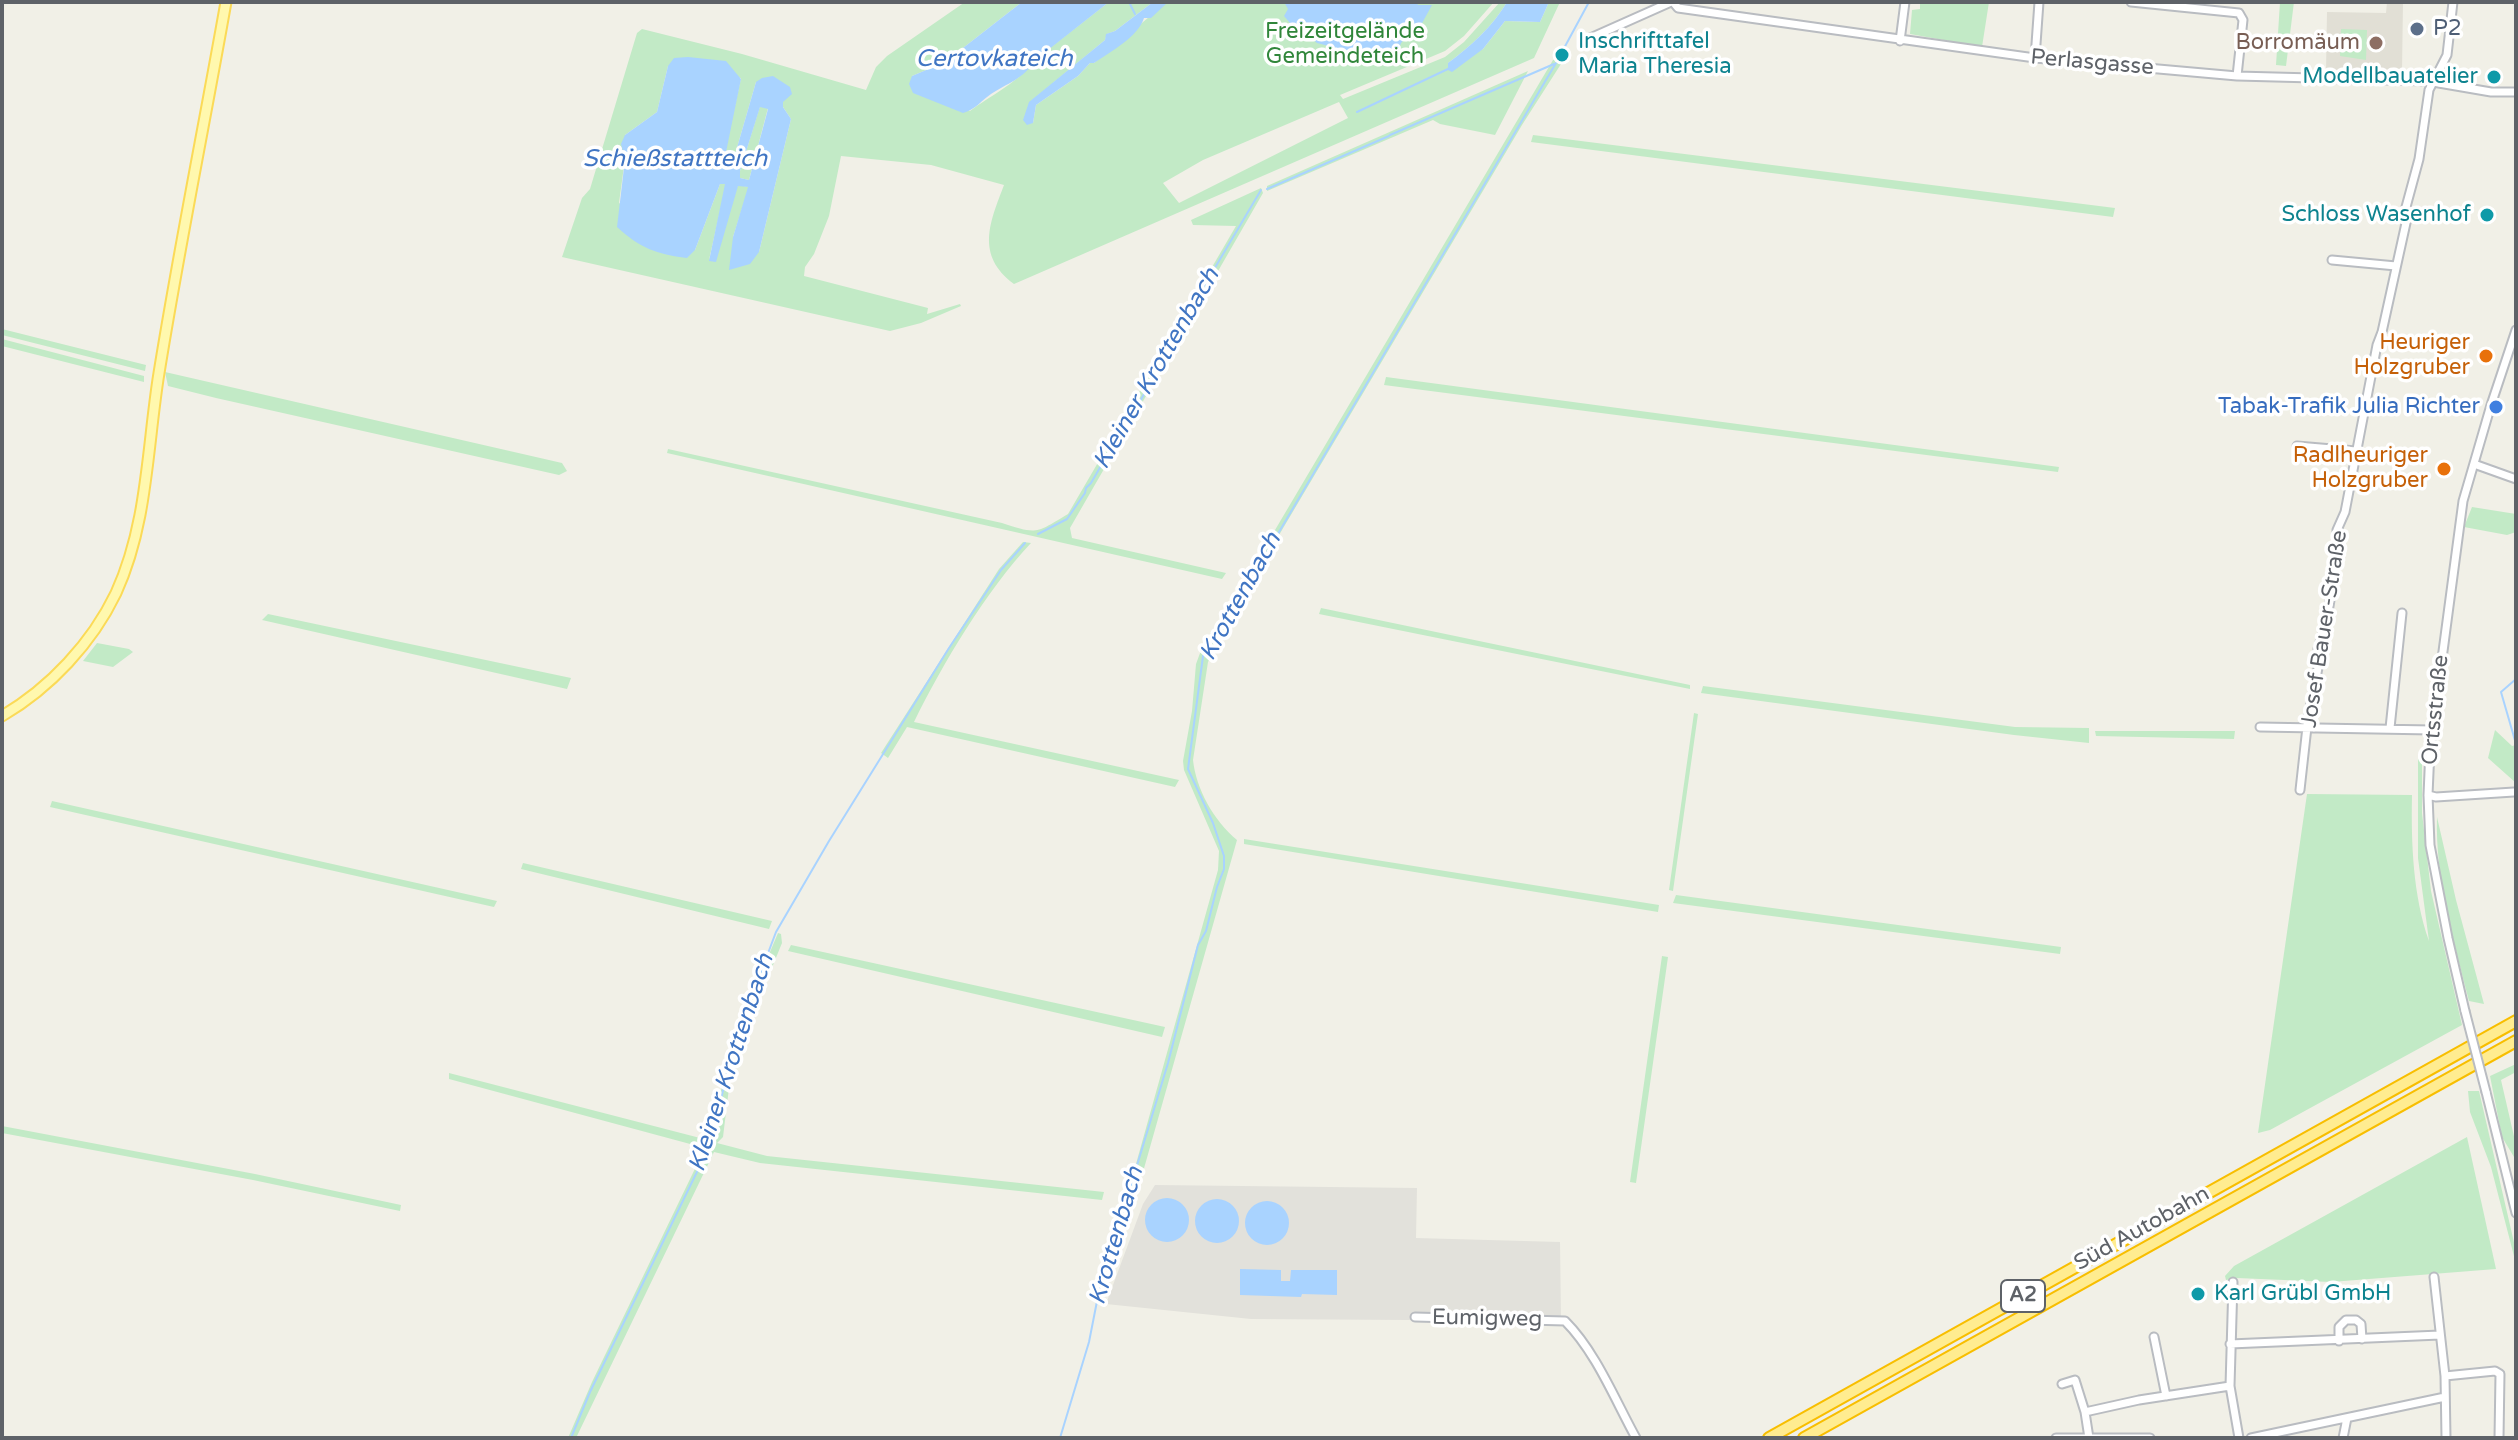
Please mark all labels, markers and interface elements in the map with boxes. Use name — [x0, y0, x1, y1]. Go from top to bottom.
place label: P2 — [2433, 16, 2462, 42]
park label: Freizeitgelände Gemeindeteich — [1265, 19, 1425, 70]
marker: P2 — [2408, 20, 2426, 38]
place label: Inschrifttafel Maria Theresia — [1578, 29, 1732, 80]
place label: Borromäum — [2236, 30, 2360, 56]
marker: Borromäum — [2367, 34, 2385, 52]
street label: Perlasgasse — [2029, 44, 2155, 82]
water label: Certovkateich — [915, 46, 1073, 74]
marker: Inschrifttafel Maria Theresia — [1553, 46, 1571, 64]
place label: Modellbauatelier — [2302, 64, 2478, 90]
marker: Modellbauatelier — [2485, 68, 2503, 86]
water label: Schießstattteich — [583, 146, 767, 174]
place label: Schloss Wasenhof — [2281, 202, 2471, 228]
marker: Schloss Wasenhof — [2478, 206, 2496, 224]
water label: Kleiner Krottenbach — [1088, 263, 1226, 475]
place label: Heuriger Holzgruber — [2353, 330, 2470, 382]
marker: Heuriger Holzgruber — [2477, 347, 2495, 365]
place label: Tabak-Trafik Julia Richter — [2218, 394, 2480, 420]
marker: Tabak-Trafik Julia Richter — [2487, 398, 2505, 416]
place label: Radlheuriger Holzgruber — [2293, 443, 2428, 494]
marker: Radlheuriger Holzgruber — [2435, 460, 2453, 478]
water label: Krottenbach — [1194, 528, 1288, 666]
street label: Josef Bauer-Straße — [2296, 529, 2354, 729]
street label: Ortsstraße — [2417, 654, 2455, 766]
water label: Kleiner Krottenbach — [683, 951, 781, 1175]
water label: Krottenbach — [1084, 1164, 1150, 1308]
street label: Süd Autobahn — [2070, 1181, 2214, 1277]
road number: A2 — [2001, 1280, 2045, 1312]
place label: Karl Grübl GmbH — [2214, 1281, 2391, 1307]
marker: Karl Grübl GmbH — [2189, 1285, 2207, 1303]
street label: Eumigweg — [1432, 1305, 1542, 1333]

